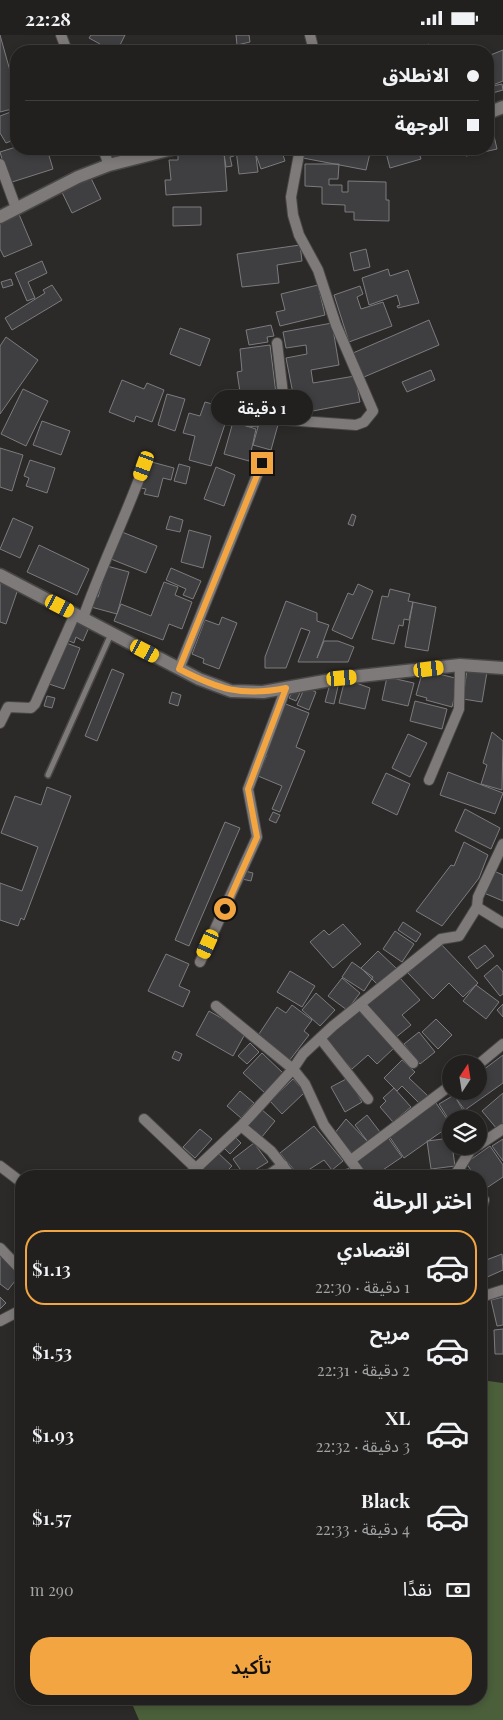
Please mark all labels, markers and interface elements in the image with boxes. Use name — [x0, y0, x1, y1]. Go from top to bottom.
text: 22:28 — [25, 5, 71, 31]
text: الانطلاق — [383, 61, 449, 87]
text: الوجهة — [395, 110, 449, 136]
callout: 1 دقيقة — [211, 391, 313, 425]
text: 1 دقيقة — [238, 397, 286, 418]
car — [131, 449, 156, 483]
route end — [251, 452, 273, 474]
car — [43, 593, 76, 619]
car — [128, 637, 161, 665]
car — [413, 660, 444, 678]
car — [326, 669, 357, 687]
route start — [214, 898, 236, 920]
car — [195, 927, 220, 961]
north arrow — [442, 1055, 488, 1100]
map controls — [442, 1055, 487, 1155]
button: layers — [442, 1110, 487, 1155]
text: اختر الرحلة — [373, 1185, 472, 1215]
text: اقتصادي — [337, 1236, 410, 1262]
icon: car — [425, 1245, 470, 1290]
text: $1.13 — [32, 1255, 71, 1281]
text: 1 دقيقة · 22:30 — [315, 1276, 410, 1297]
text: مريح — [370, 1319, 410, 1345]
icon: car — [425, 1328, 470, 1373]
text: $1.53 — [32, 1338, 72, 1364]
text: 2 دقيقة · 22:31 — [317, 1359, 410, 1380]
text: XL — [385, 1404, 410, 1430]
icon: car — [425, 1411, 470, 1456]
text: $1.93 — [32, 1421, 74, 1447]
text: 3 دقيقة · 22:32 — [316, 1435, 410, 1456]
text: Black — [361, 1487, 410, 1513]
icon: car — [425, 1494, 470, 1539]
text: $1.57 — [32, 1504, 71, 1530]
text: 4 دقيقة · 22:33 — [315, 1518, 410, 1539]
text: نقدًا — [403, 1575, 432, 1601]
icon: cash — [444, 1576, 472, 1604]
text: 290 m — [30, 1579, 74, 1600]
button: تأكيد — [30, 1637, 472, 1695]

